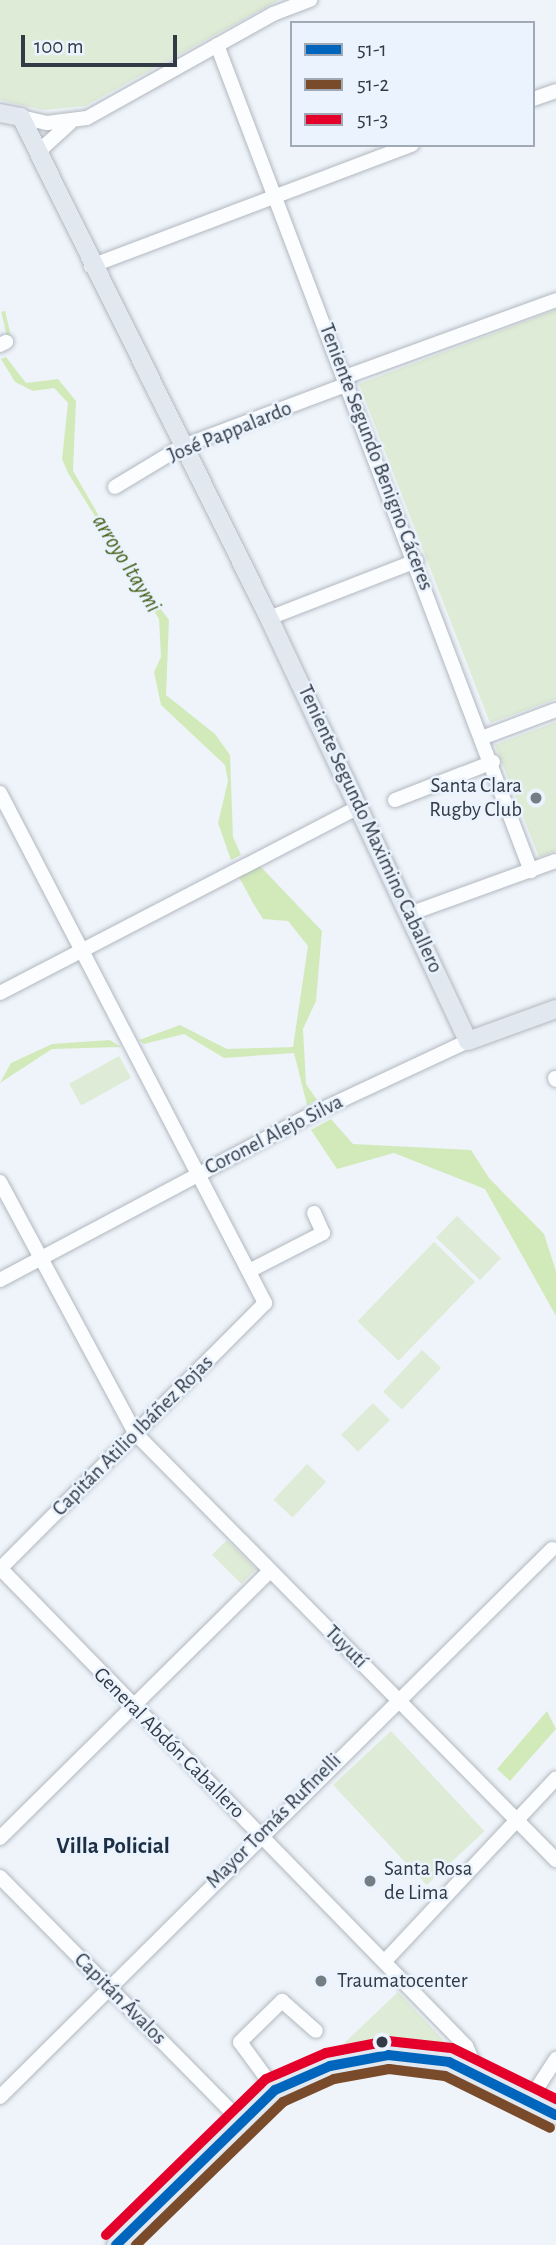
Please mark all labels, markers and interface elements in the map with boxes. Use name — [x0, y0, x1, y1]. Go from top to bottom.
scale bar — [24, 21, 180, 65]
legend — [290, 21, 535, 147]
text: 100 m — [34, 36, 84, 57]
text: 51-1 — [357, 39, 387, 60]
text: 51-2 — [357, 74, 389, 95]
text: 51-3 — [357, 109, 388, 130]
street label: Teniente Segundo Benigno Cáceres — [313, 320, 439, 594]
street label: José Pappalardo — [165, 396, 295, 468]
water label: arroyo Itaymi — [85, 510, 167, 618]
street label: Teniente Segundo Maximino Caballero — [292, 681, 448, 977]
place label: Santa Clara Rugby Club — [429, 773, 522, 823]
marker: Santa Clara Rugby Club — [528, 790, 544, 806]
street label: Coronel Alejo Silva — [201, 1089, 347, 1181]
street label: Capitán Atilio Ibáñez Rojas — [47, 1350, 219, 1522]
street label: Tuyutí — [319, 1620, 373, 1674]
street label: General Abdón Caballero — [88, 1662, 250, 1824]
street label: Mayor Tomás Rufinelli — [201, 1748, 347, 1894]
district label: Villa Policial — [56, 1833, 170, 1861]
place label: Santa Rosa de Lima — [384, 1856, 472, 1906]
marker: Santa Rosa de Lima — [362, 1873, 378, 1889]
street label: Capitán Ávalos — [69, 1948, 171, 2050]
place label: Traumatocenter — [337, 1968, 467, 1994]
marker: Traumatocenter — [311, 1971, 331, 1991]
unlabelled marker — [375, 2035, 389, 2049]

